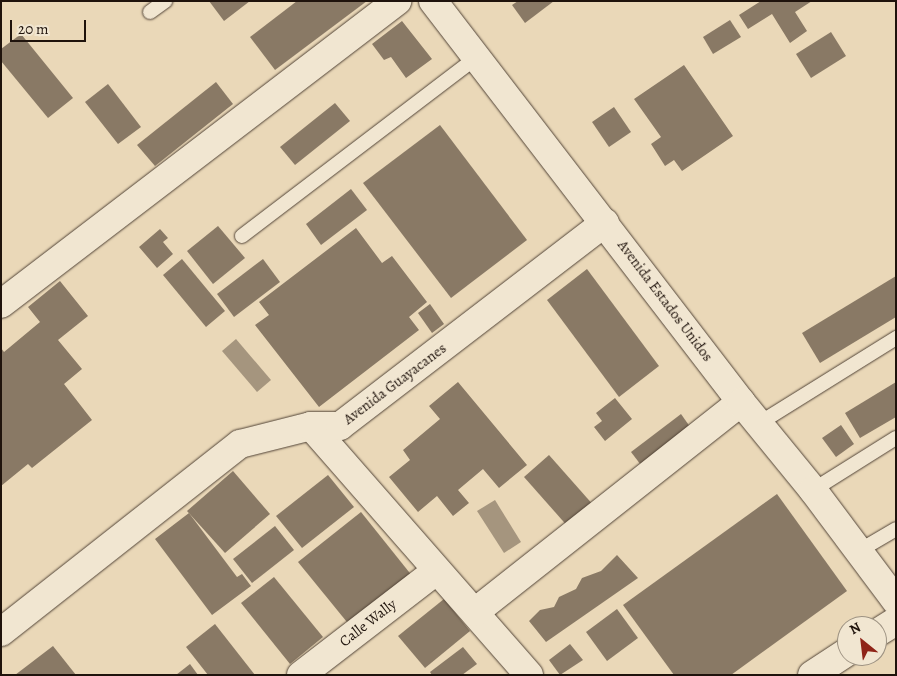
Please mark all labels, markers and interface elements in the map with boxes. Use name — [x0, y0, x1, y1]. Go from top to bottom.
scale bar — [12, 10, 89, 42]
text: 20 m — [18, 19, 49, 39]
street label: Avenida Estados Unidos — [613, 237, 717, 365]
street label: Avenida Guayacanes — [340, 339, 450, 429]
street label: Calle Wally — [336, 595, 400, 651]
north arrow — [837, 616, 887, 666]
text: N — [846, 618, 864, 639]

